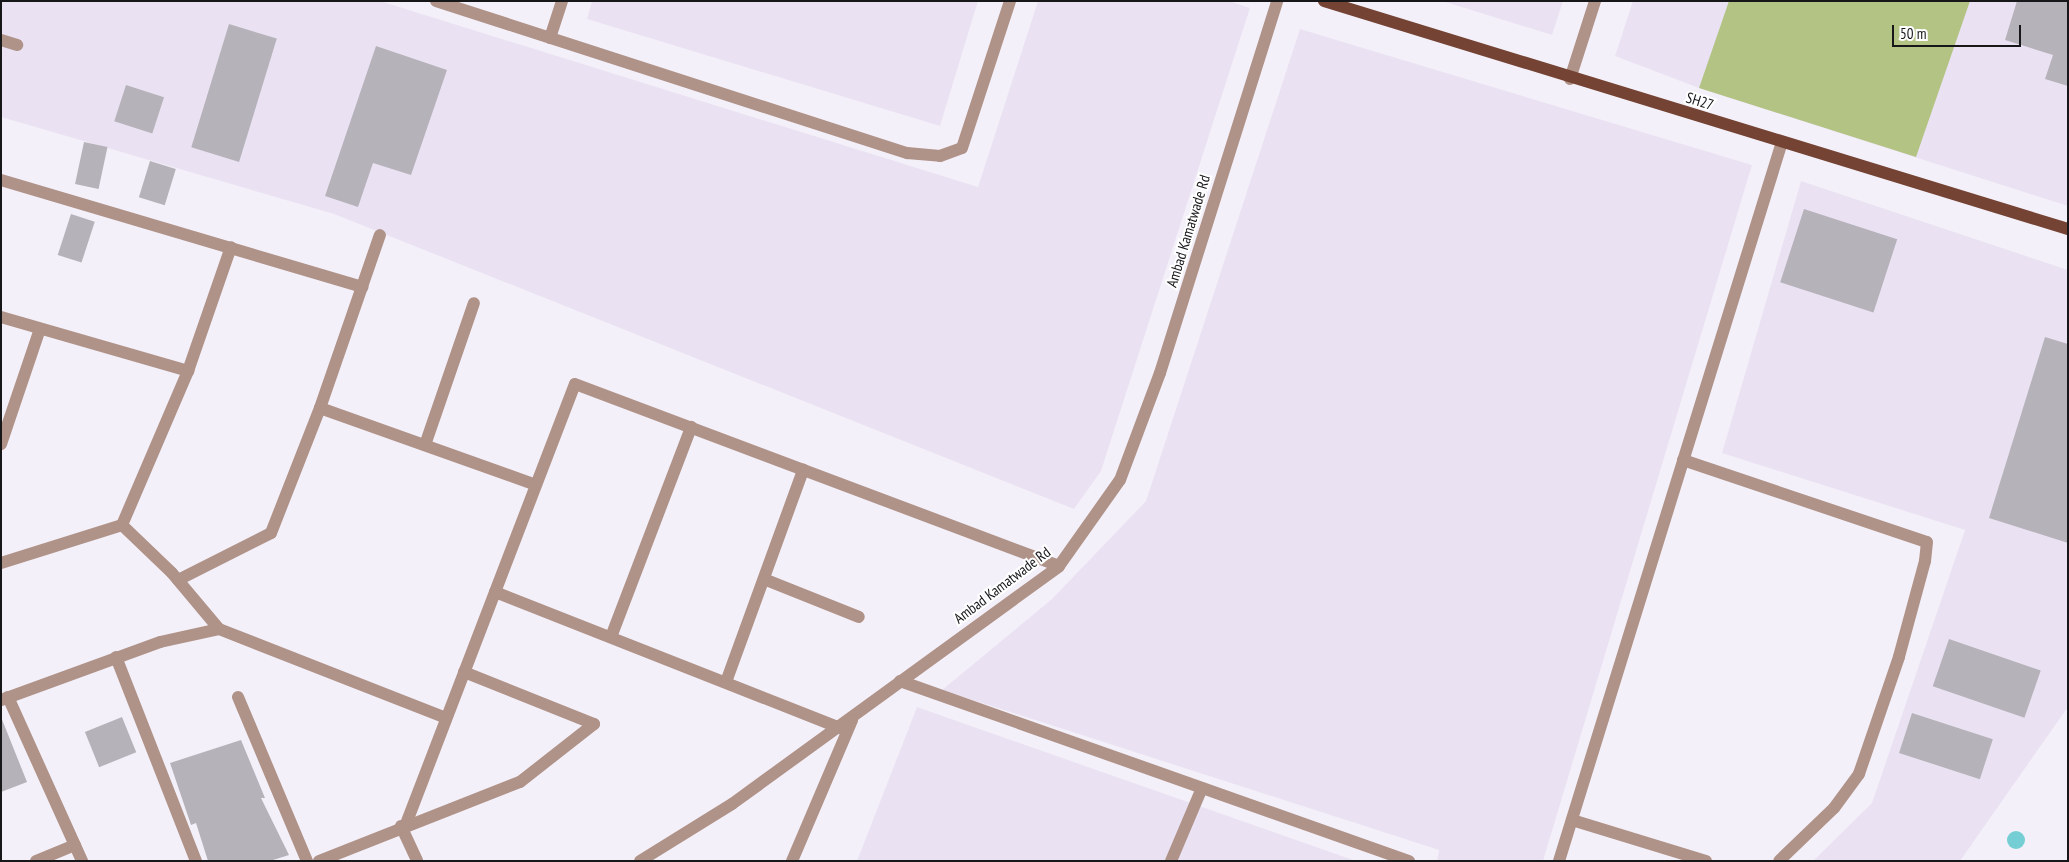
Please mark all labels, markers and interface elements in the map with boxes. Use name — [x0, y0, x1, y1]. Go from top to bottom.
scale bar — [1894, 15, 2023, 47]
text: 50 m — [1900, 24, 1926, 43]
street label: SH27 — [1684, 88, 1716, 114]
street label: Ambad Kamatwade Rd — [1162, 173, 1214, 289]
street label: Ambad Kamatwade Rd — [950, 543, 1054, 627]

